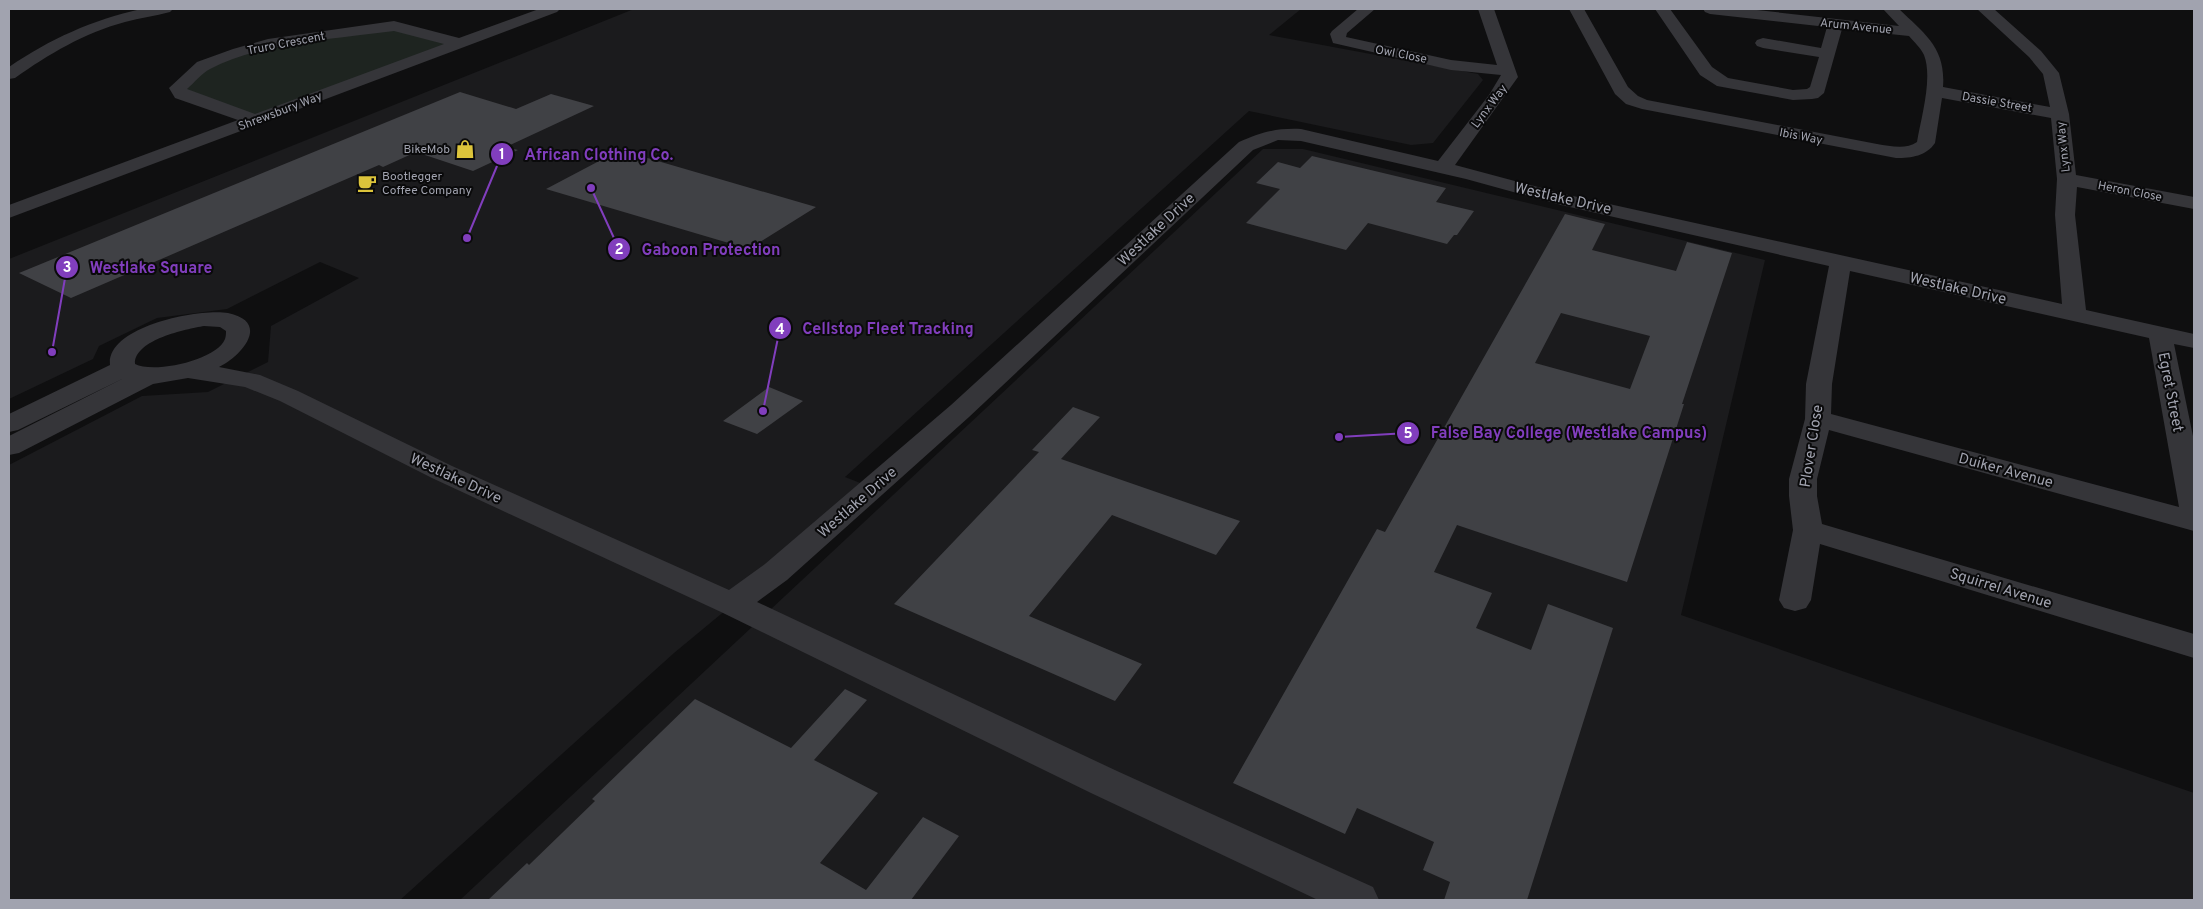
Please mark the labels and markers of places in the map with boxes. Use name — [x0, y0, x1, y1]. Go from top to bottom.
shop icon: BikeMob — [454, 138, 476, 160]
callout: African Clothing Co. — [489, 139, 683, 170]
place label: BikeMob — [403, 142, 450, 158]
place label: Bootlegger Coffee Company — [382, 169, 472, 199]
cafe icon: Bootlegger Coffee Company — [356, 172, 378, 194]
callout: Gaboon Protection — [606, 233, 790, 264]
callout: Westlake Square — [54, 251, 222, 282]
callout: Cellstop Fleet Tracking — [768, 313, 984, 344]
callout: False Bay College (Westlake Campus) — [1396, 417, 1718, 448]

